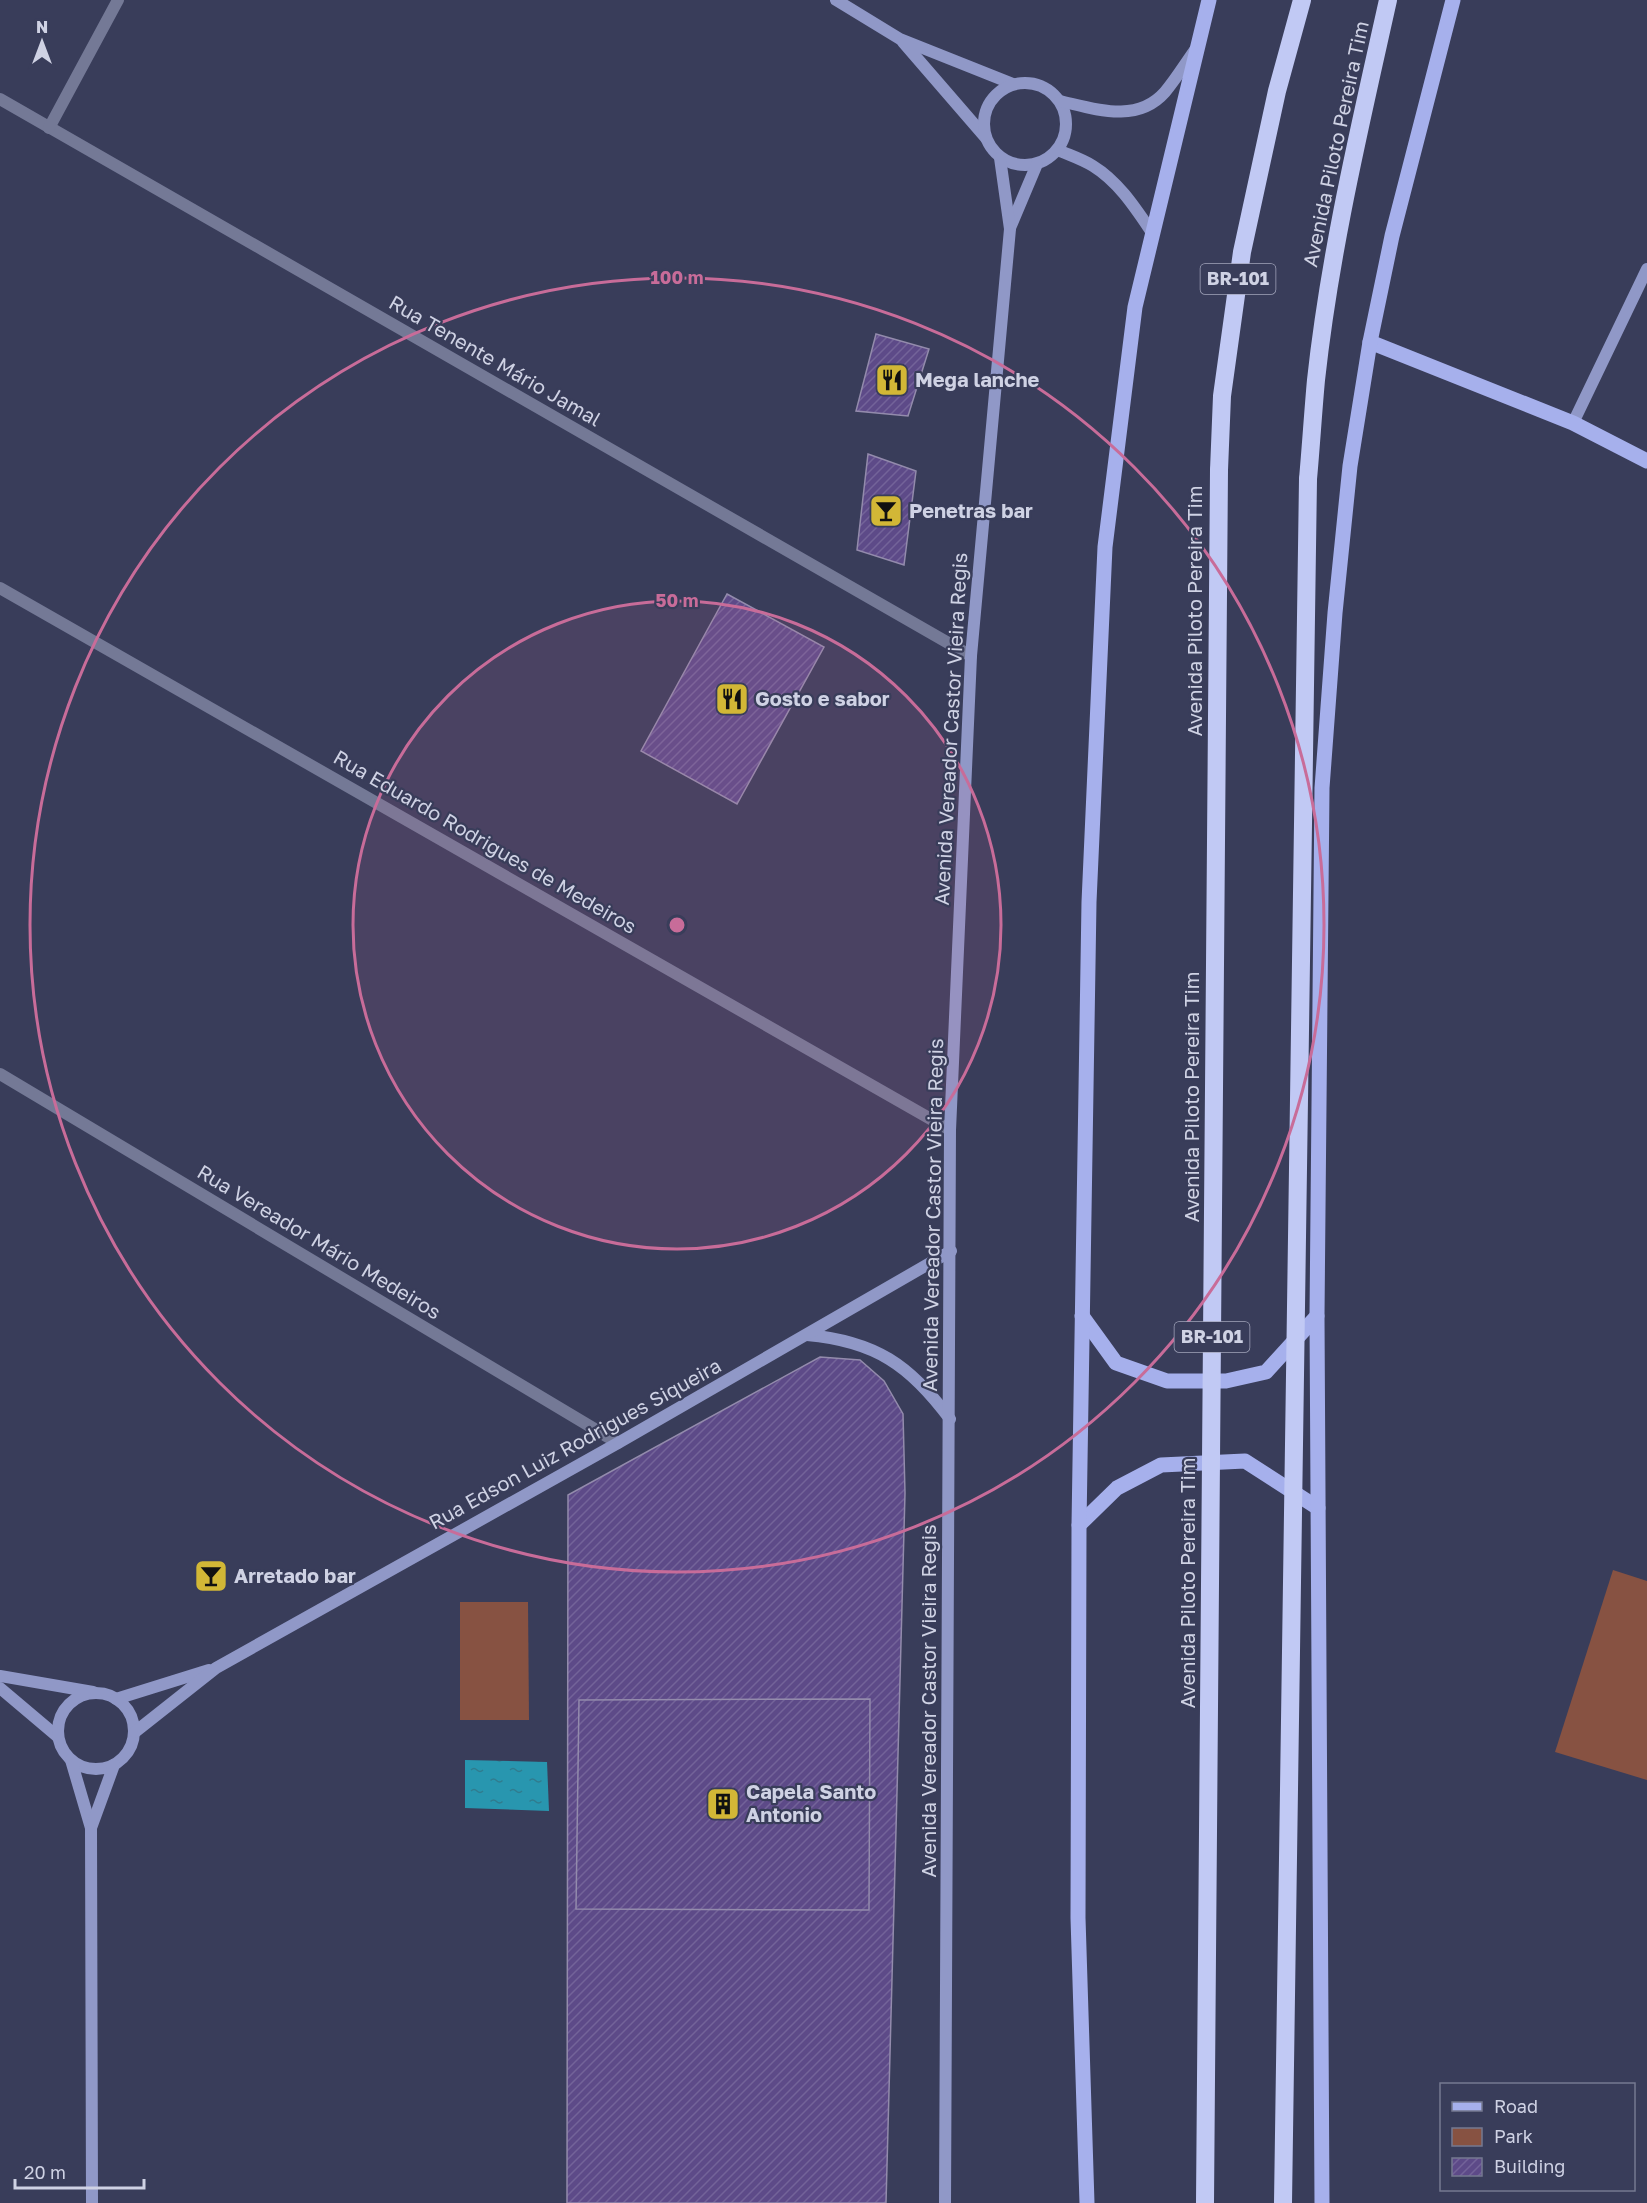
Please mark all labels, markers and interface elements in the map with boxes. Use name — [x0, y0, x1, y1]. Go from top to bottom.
north arrow — [12, 12, 72, 72]
text: N — [36, 17, 48, 37]
street label: Avenida Piloto Pereira Tim — [1297, 19, 1373, 269]
road number: BR-101 — [1200, 264, 1276, 294]
text: 100 m — [651, 266, 703, 288]
street label: Rua Tenente Mário Jamal — [385, 290, 606, 431]
restaurant icon: Mega lanche — [874, 362, 910, 398]
place label: Mega lanche — [915, 367, 1040, 391]
street label: Avenida Piloto Pereira Tim — [1182, 486, 1206, 736]
bar icon: Penetras bar — [868, 493, 904, 529]
place label: Penetras bar — [909, 498, 1033, 522]
street label: Avenida Vereador Castor Vieira Regis — [929, 552, 971, 906]
text: 50 m — [656, 589, 698, 611]
restaurant icon: Gosto e sabor — [714, 681, 750, 717]
place label: Gosto e sabor — [755, 686, 890, 710]
street label: Rua Eduardo Rodrigues de Medeiros — [330, 744, 641, 938]
centre of rings — [667, 915, 687, 935]
street label: Avenida Piloto Pereira Tim — [1179, 972, 1203, 1222]
street label: Avenida Vereador Castor Vieira Regis — [917, 1038, 947, 1392]
street label: Rua Vereador Mário Medeiros — [193, 1159, 446, 1324]
road number: BR-101 — [1174, 1322, 1250, 1352]
street label: Rua Edson Luiz Rodrigues Siqueira — [424, 1353, 725, 1534]
street label: Avenida Piloto Pereira Tim — [1175, 1458, 1199, 1708]
street label: Avenida Vereador Castor Vieira Regis — [916, 1524, 940, 1878]
bar icon: Arretado bar — [193, 1558, 229, 1594]
place label: Arretado bar — [234, 1563, 356, 1587]
place label: Capela Santo Antonio — [746, 1779, 876, 1826]
building icon: Capela Santo Antonio — [705, 1786, 741, 1822]
legend — [1440, 2083, 1635, 2191]
text: Road — [1494, 2095, 1538, 2117]
text: Park — [1494, 2125, 1533, 2147]
scale bar — [15, 2152, 144, 2190]
text: Building — [1494, 2155, 1565, 2177]
text: 20 m — [24, 2161, 66, 2183]

